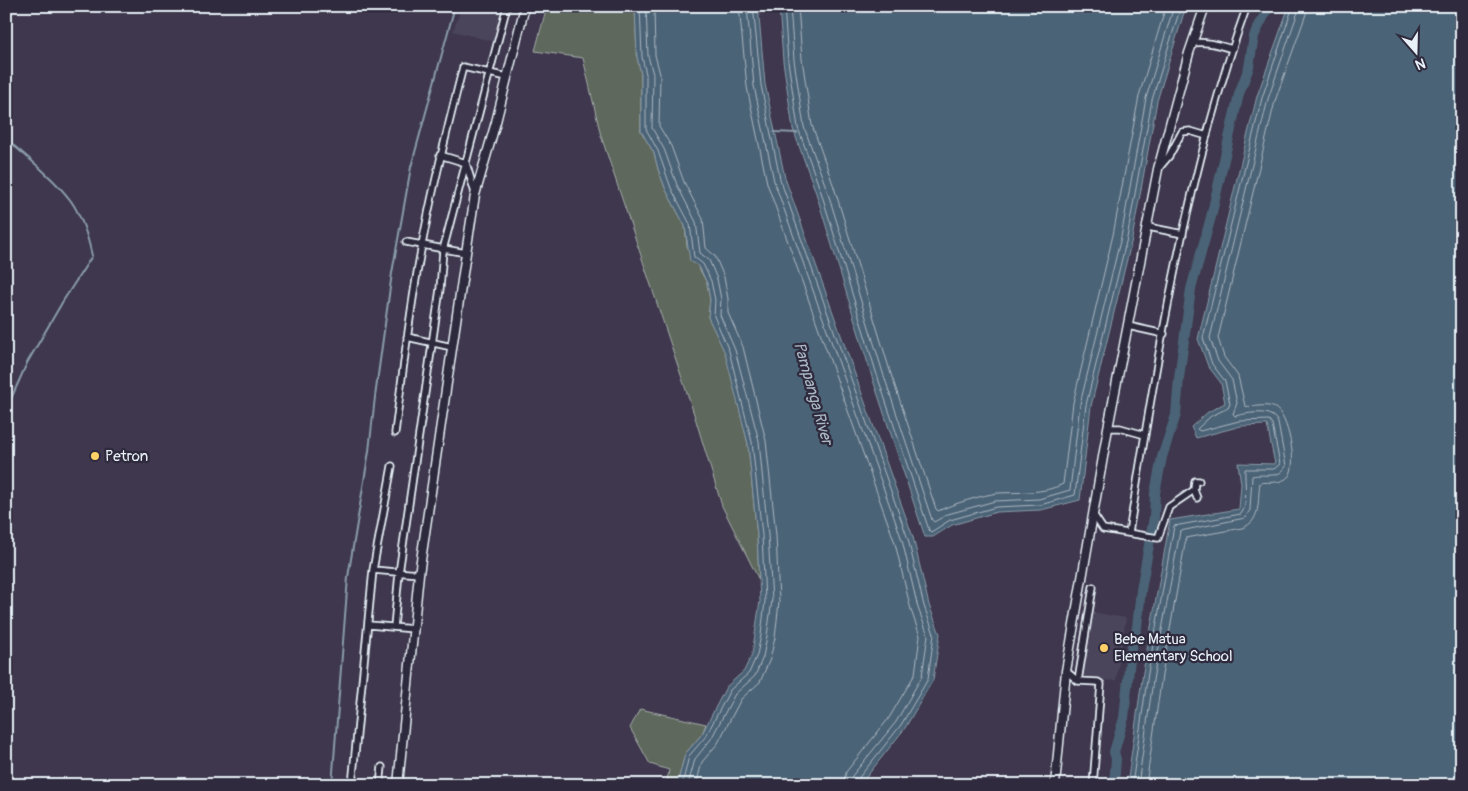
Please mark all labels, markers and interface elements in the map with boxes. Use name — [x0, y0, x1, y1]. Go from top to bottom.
north arrow — [1390, 28, 1440, 78]
text: N — [1413, 54, 1428, 73]
water label: Pampanga River — [789, 340, 838, 449]
place label: Petron — [105, 447, 148, 466]
marker: Petron — [89, 450, 101, 462]
place label: Bebe Matua Elementary School — [1114, 630, 1233, 666]
marker: Bebe Matua Elementary School — [1098, 642, 1110, 654]

